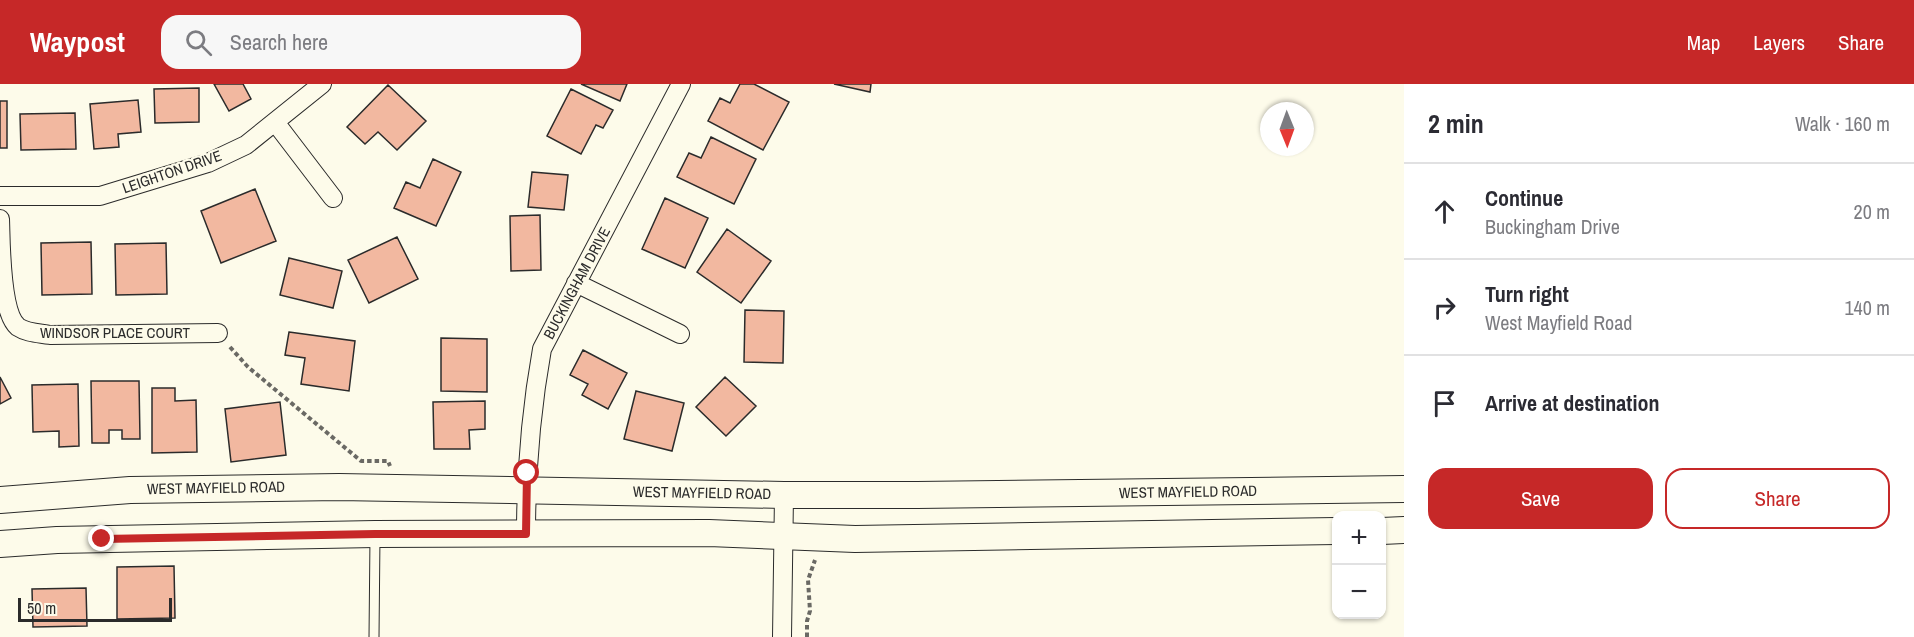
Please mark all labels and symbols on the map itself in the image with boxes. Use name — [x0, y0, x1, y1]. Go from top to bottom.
north arrow — [1260, 102, 1314, 156]
street label: LEIGHTON DRIVE — [119, 145, 224, 198]
street label: BUCKINGHAM DRIVE — [538, 223, 615, 343]
street label: WINDSOR PLACE COURT — [40, 322, 191, 343]
route start — [513, 459, 539, 485]
street label: WEST MAYFIELD ROAD — [147, 476, 285, 499]
street label: WEST MAYFIELD ROAD — [1119, 480, 1257, 503]
street label: WEST MAYFIELD ROAD — [633, 481, 771, 504]
route end — [88, 525, 114, 551]
scale bar — [18, 595, 172, 622]

